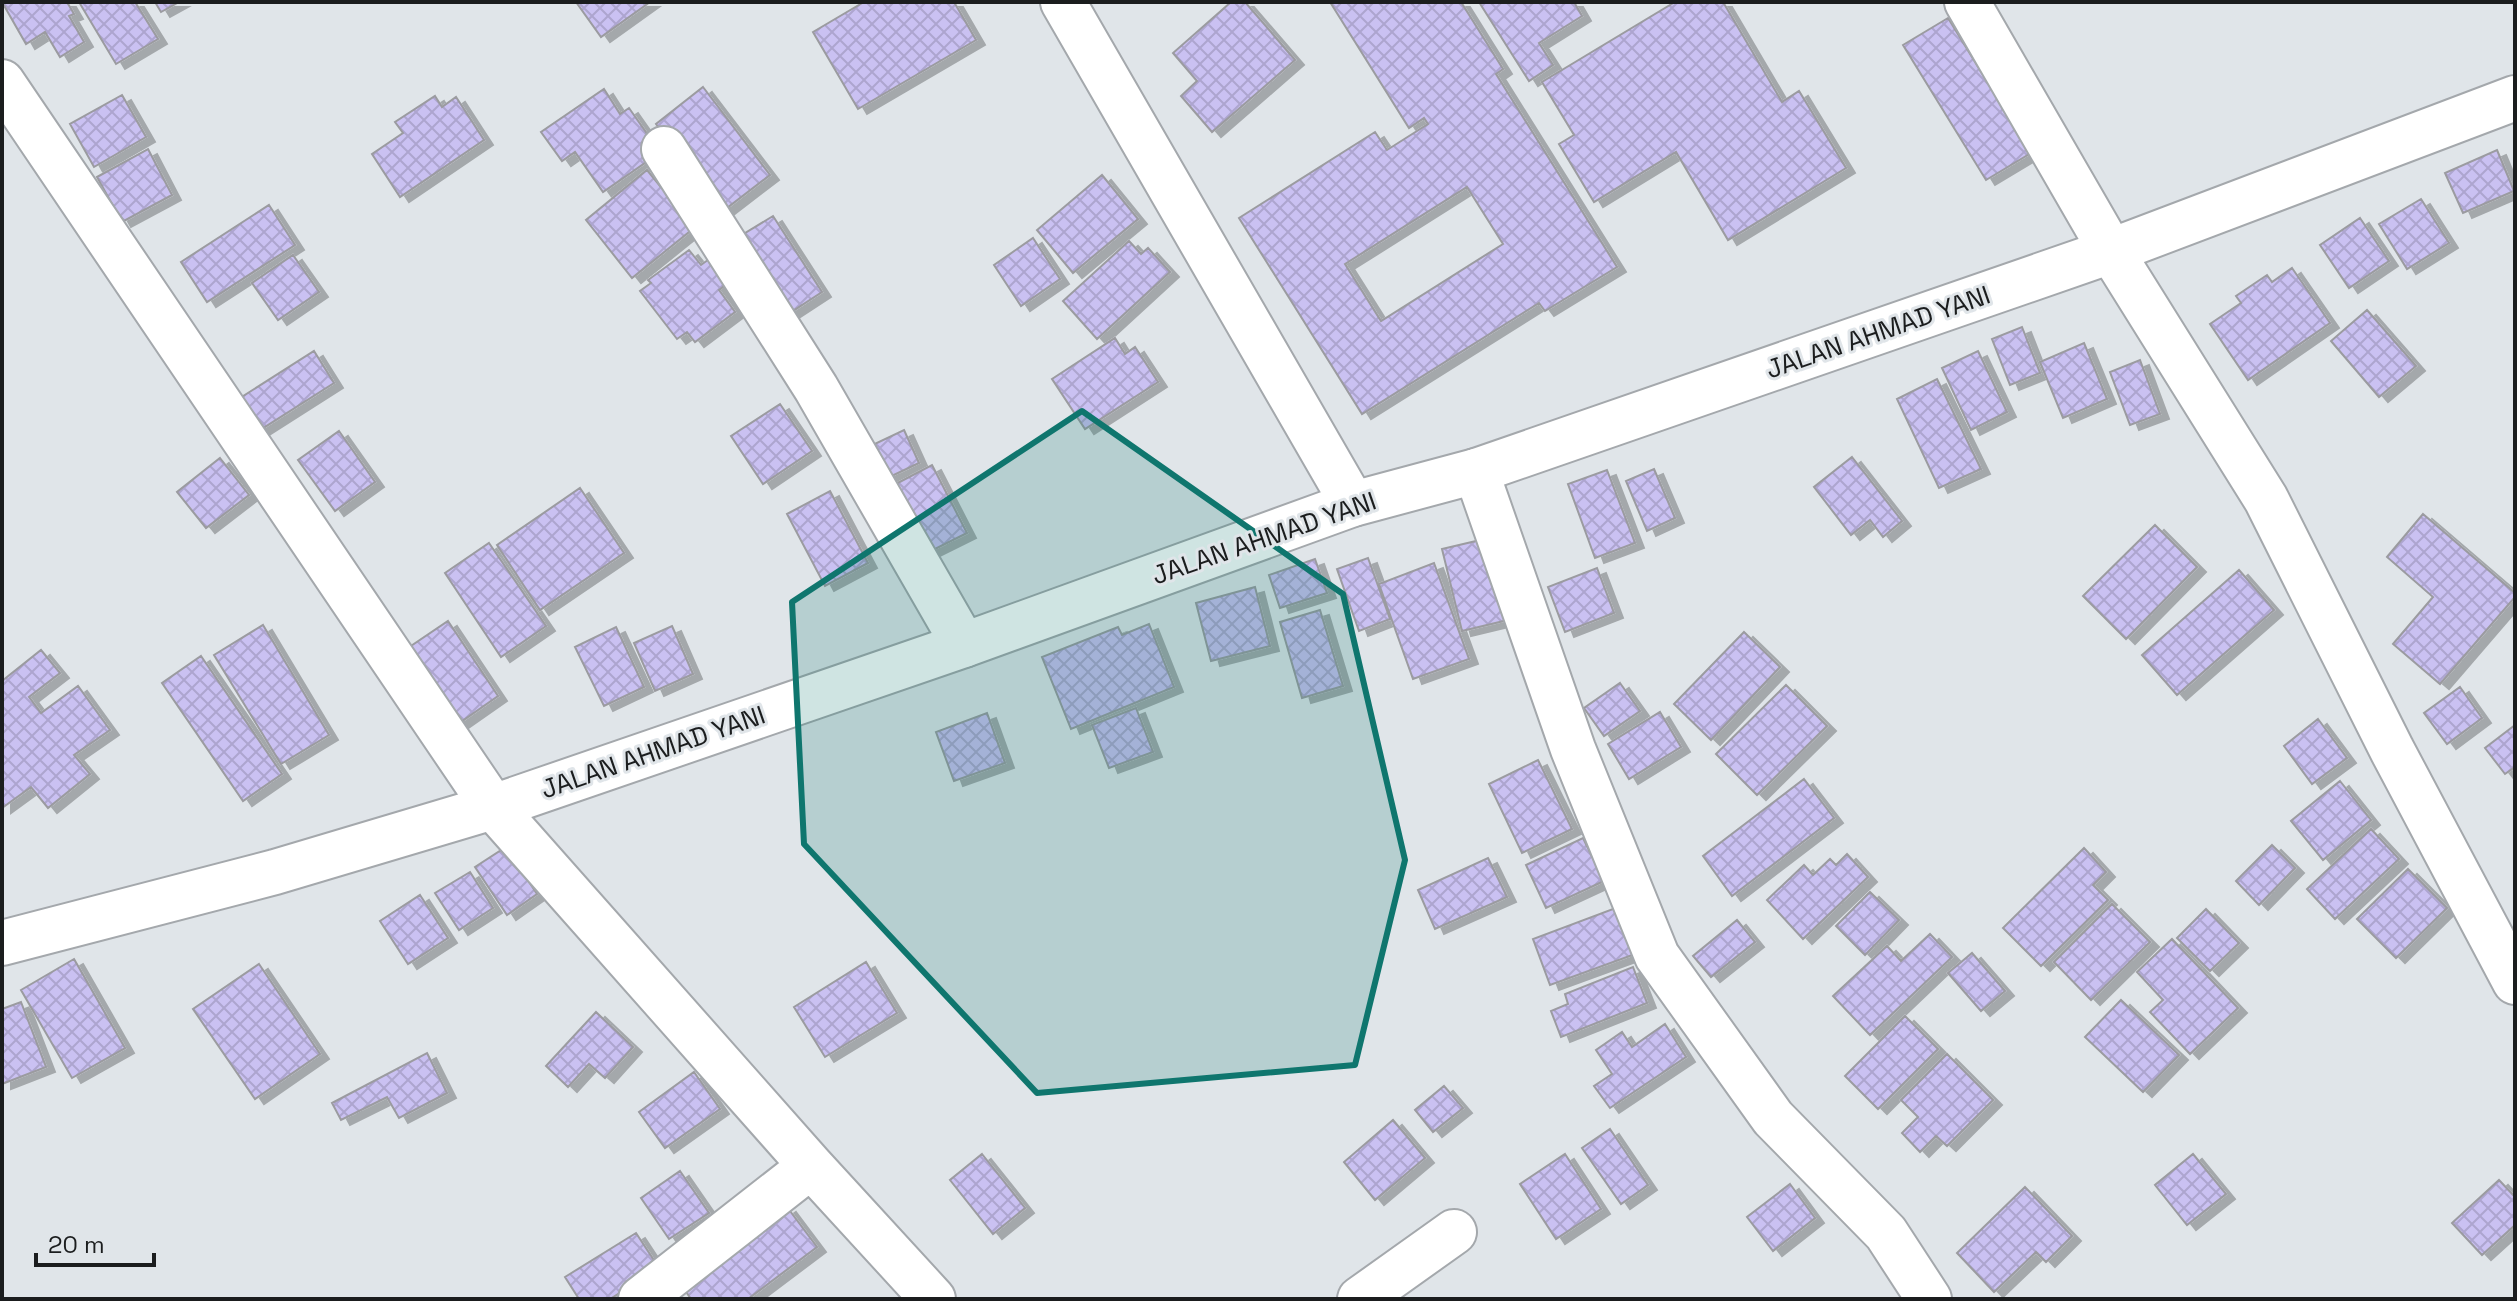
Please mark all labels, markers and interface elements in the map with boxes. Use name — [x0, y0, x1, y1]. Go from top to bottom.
street label: JALAN AHMAD YANI — [1761, 278, 1995, 386]
street label: JALAN AHMAD YANI — [1147, 484, 1381, 592]
street label: JALAN AHMAD YANI — [536, 698, 770, 806]
scale bar — [36, 1217, 154, 1267]
text: 20 m — [48, 1229, 105, 1260]

